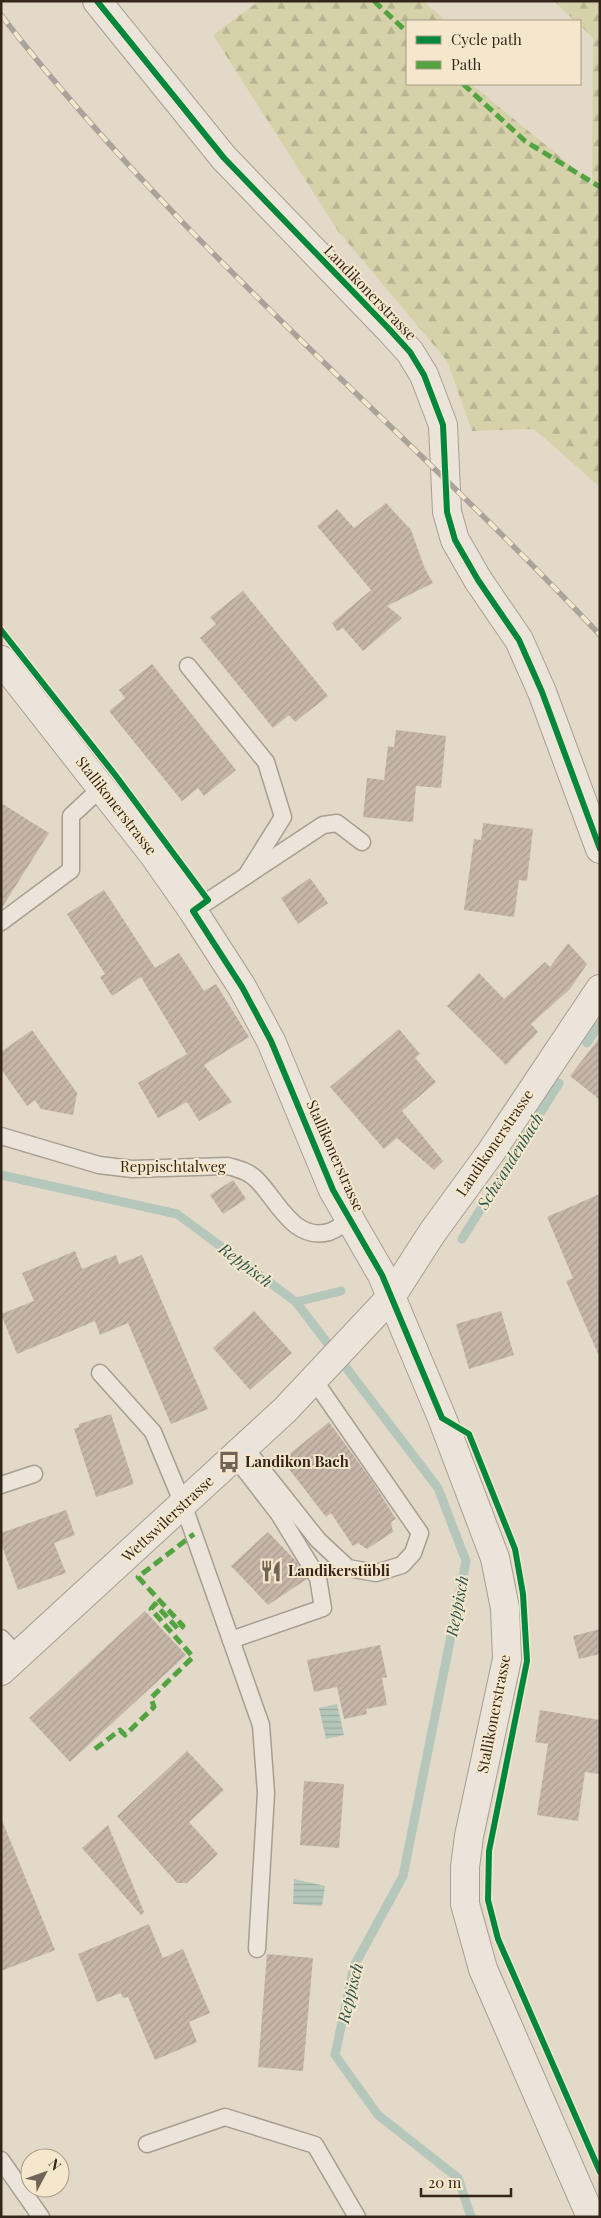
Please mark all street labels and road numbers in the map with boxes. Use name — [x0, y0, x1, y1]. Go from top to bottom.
street label: Landikonerstrasse — [320, 240, 421, 344]
street label: Stallikonerstrasse — [72, 752, 162, 859]
street label: Landikonerstrasse — [451, 1085, 537, 1200]
street label: Stallikonerstrasse — [302, 1097, 370, 1215]
street label: Reppischtalweg — [120, 1156, 226, 1176]
street label: Wettswilerstrasse — [116, 1471, 217, 1567]
street label: Stallikonerstrasse — [472, 1653, 514, 1775]

